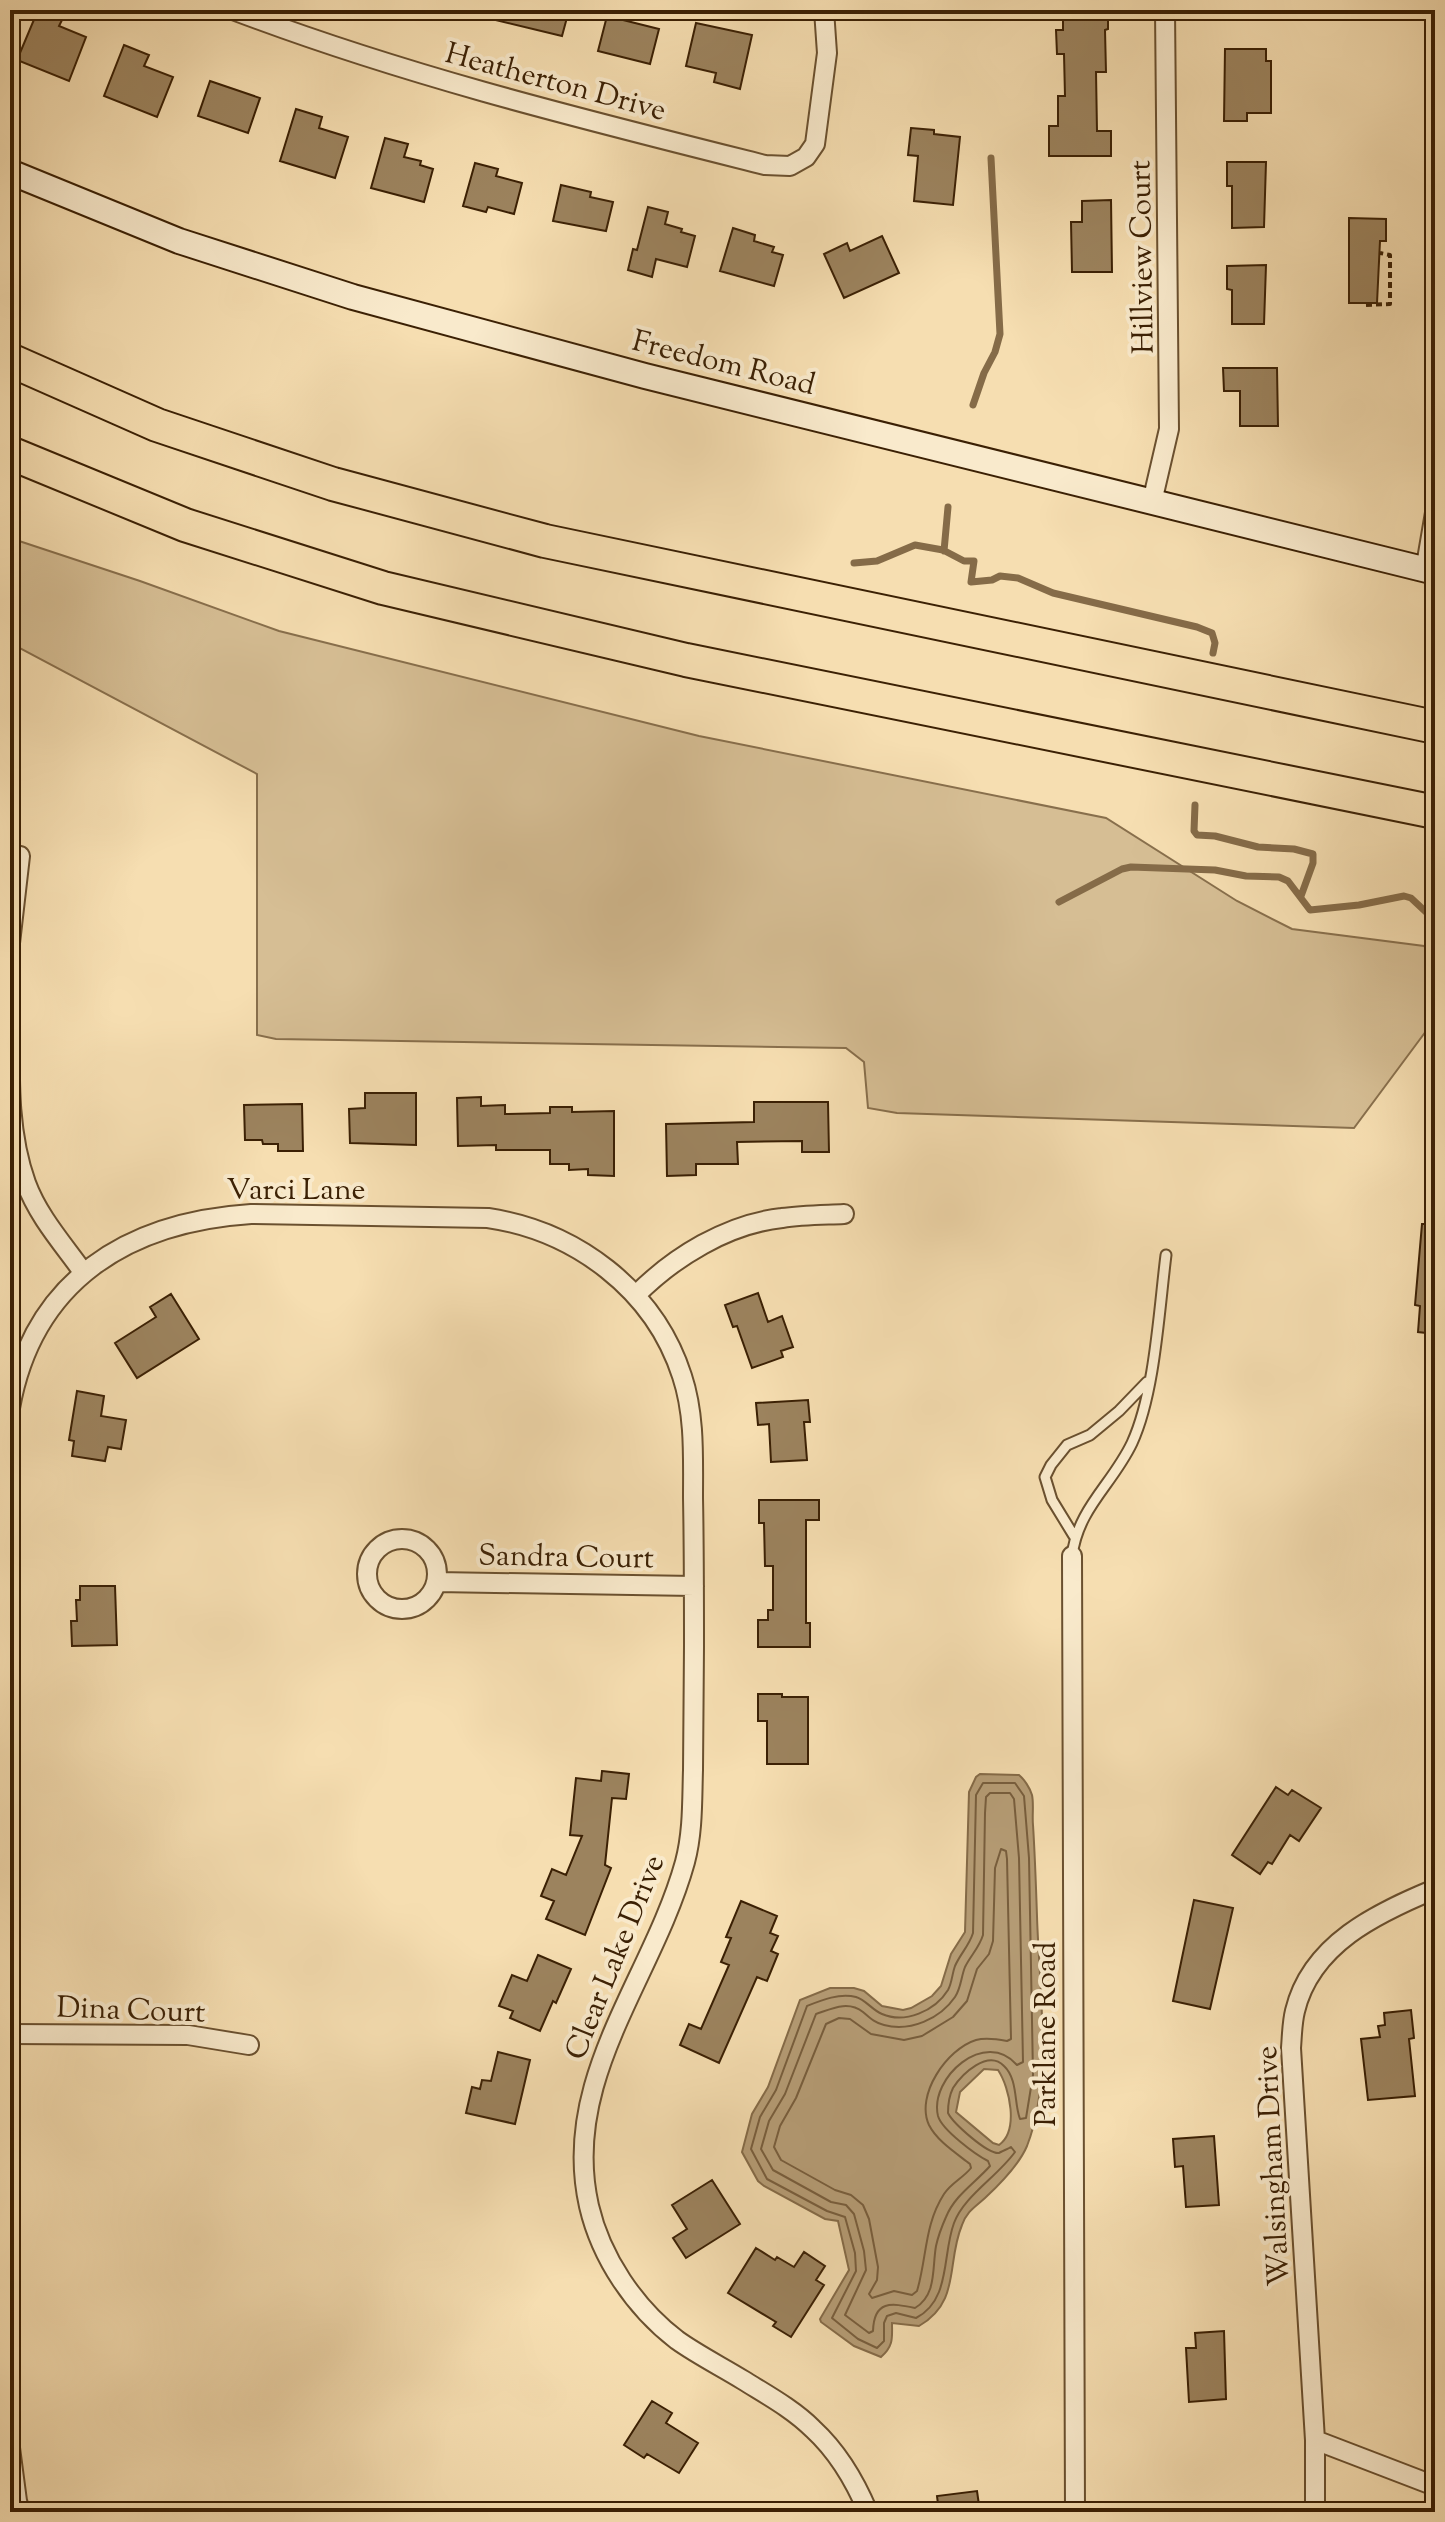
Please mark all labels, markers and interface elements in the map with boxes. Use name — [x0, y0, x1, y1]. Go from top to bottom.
street label: Heatherton Drive — [440, 33, 671, 134]
street label: Hillview Court — [1120, 160, 1167, 354]
street label: Freedom Road — [627, 321, 819, 408]
street label: Varci Lane — [227, 1170, 365, 1213]
street label: Sandra Court — [478, 1535, 654, 1582]
street label: Clear Lake Drive — [556, 1849, 677, 2067]
street label: Parklane Road — [1026, 1942, 1069, 2126]
street label: Dina Court — [56, 1987, 206, 2036]
street label: Walsingham Drive — [1247, 2044, 1302, 2287]

